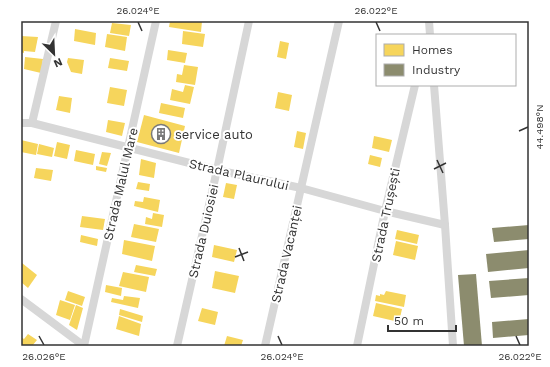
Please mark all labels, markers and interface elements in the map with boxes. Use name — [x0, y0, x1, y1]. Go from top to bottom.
text: 26.024°E — [116, 5, 160, 16]
text: 26.022°E — [354, 5, 398, 16]
north arrow — [34, 34, 74, 74]
legend — [376, 34, 516, 86]
text: Homes — [412, 43, 453, 57]
text: N — [51, 55, 64, 70]
text: Industry — [412, 63, 461, 77]
text: 44.498°N — [534, 104, 545, 150]
building icon: service auto — [150, 123, 172, 145]
street label: Strada Malul Mare — [100, 126, 141, 242]
place label: service auto — [175, 127, 253, 142]
street label: Strada Plaurului — [188, 156, 290, 193]
street label: Strada Trușești — [368, 167, 404, 264]
street label: Strada Duiosiei — [185, 183, 222, 279]
street label: Strada Vacanței — [268, 204, 306, 304]
scale bar — [388, 307, 456, 333]
text: 50 m — [394, 314, 424, 328]
text: 26.026°E — [22, 351, 66, 362]
text: 26.024°E — [260, 351, 304, 362]
text: 26.022°E — [498, 351, 542, 362]

